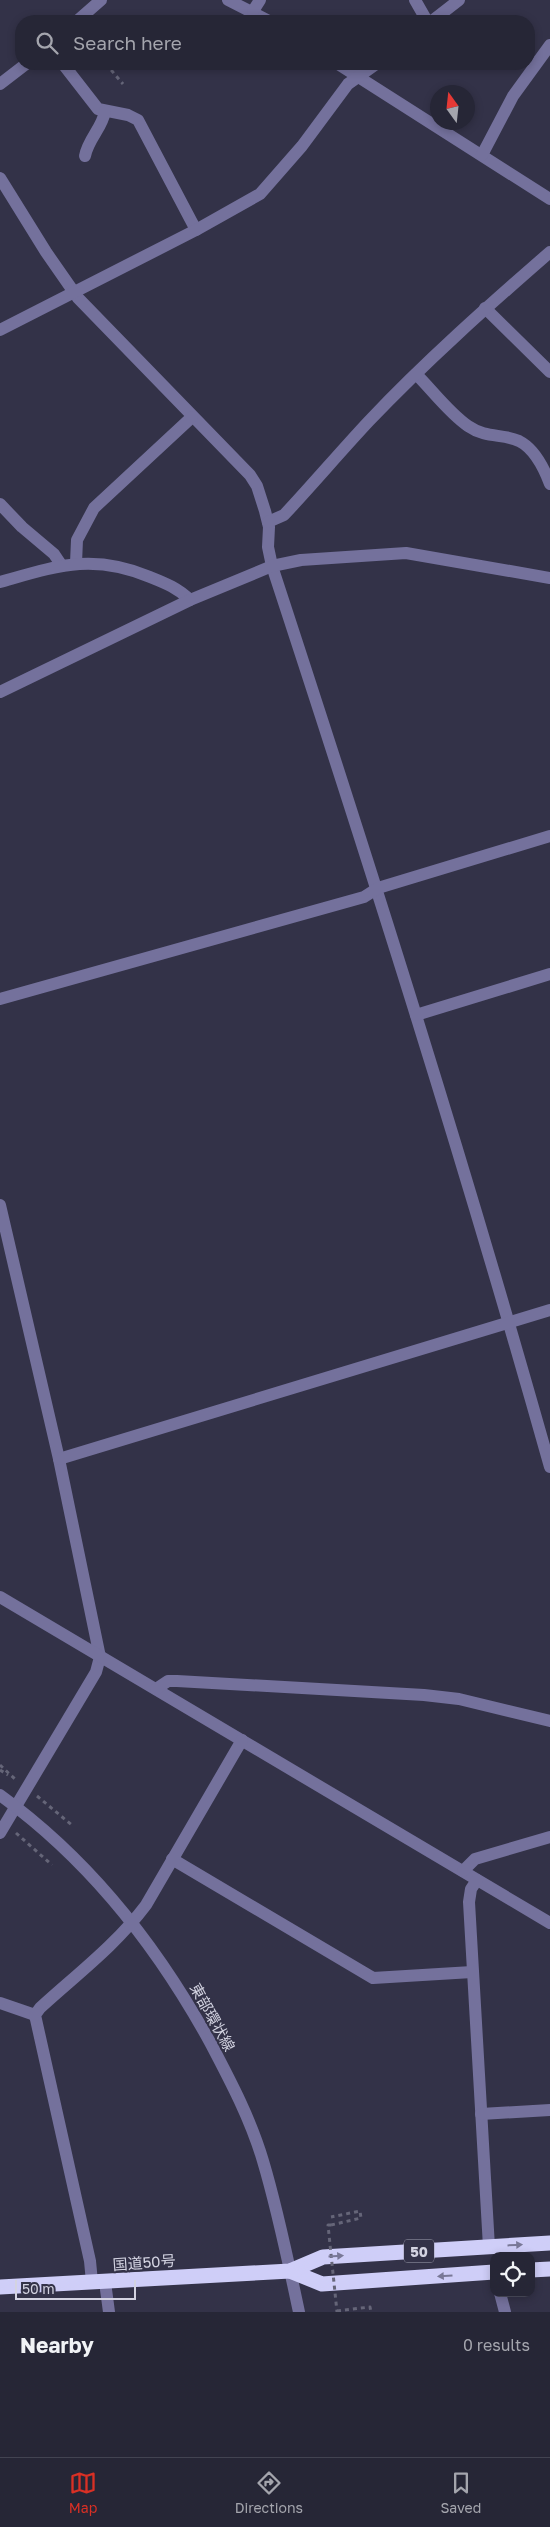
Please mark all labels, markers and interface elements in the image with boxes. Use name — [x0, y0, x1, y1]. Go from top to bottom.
search box — [15, 15, 535, 70]
icon: search — [33, 29, 61, 57]
text: Search here — [73, 31, 182, 54]
north arrow — [430, 85, 475, 130]
street label: 東部環状線 — [187, 1980, 239, 2054]
road number: 50 — [404, 2240, 434, 2262]
one-way arrow — [508, 2241, 524, 2249]
street label: 国道50号 — [112, 2251, 176, 2273]
one-way arrow — [328, 2252, 344, 2260]
map controls — [490, 2252, 535, 2297]
button: locate — [490, 2252, 535, 2297]
one-way arrow — [437, 2272, 453, 2280]
scale bar — [15, 2277, 136, 2300]
text: 50 m — [22, 2280, 55, 2297]
text: Nearby — [20, 2332, 94, 2358]
text: 0 results — [463, 2335, 530, 2355]
tab: Map — [69, 2469, 97, 2516]
tab: Directions — [235, 2469, 303, 2516]
tab: Saved — [440, 2469, 481, 2516]

